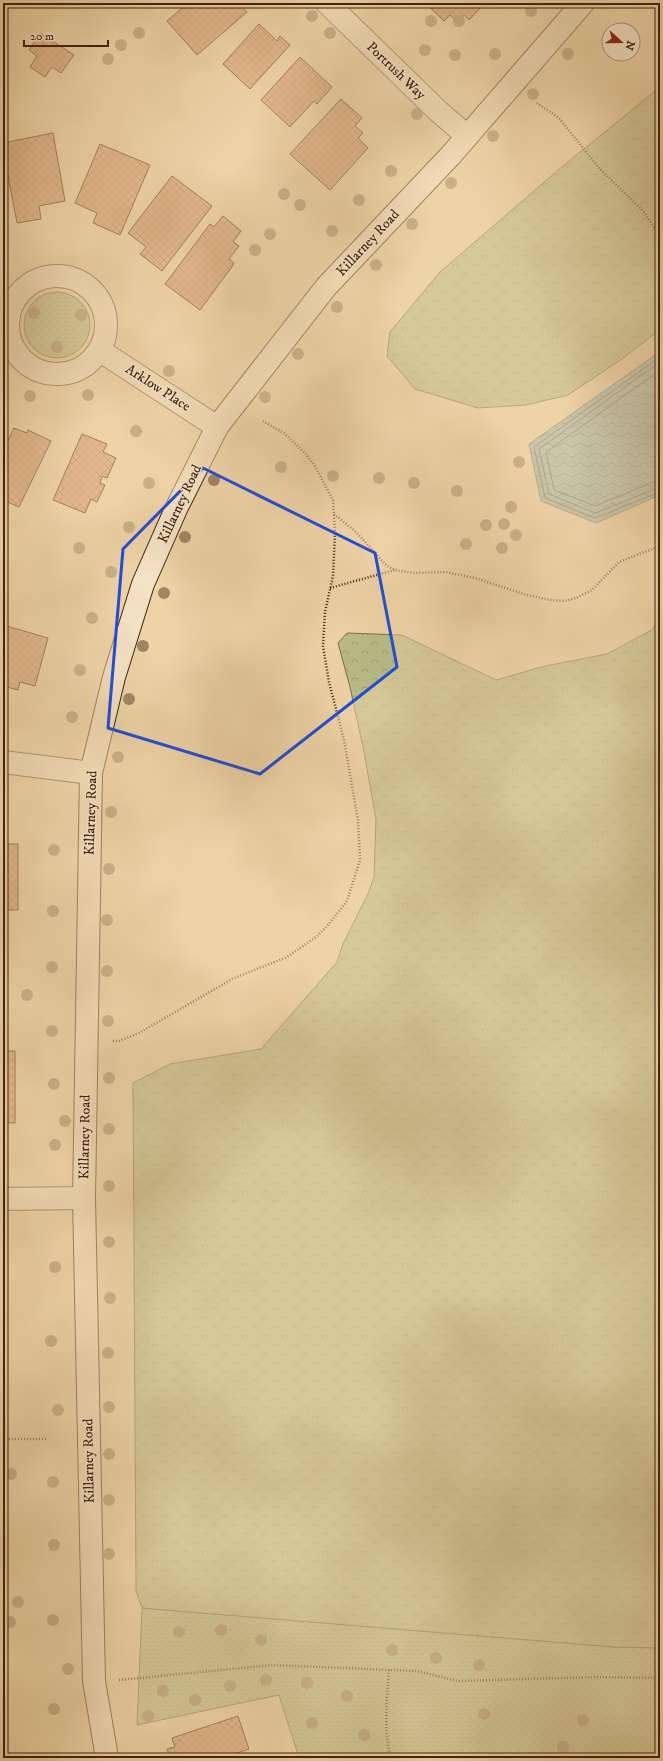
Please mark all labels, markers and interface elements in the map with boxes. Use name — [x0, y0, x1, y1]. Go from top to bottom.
scale bar — [24, 22, 108, 48]
north arrow — [601, 22, 641, 62]
text: 20 m — [30, 29, 54, 44]
street label: Portrush Way — [362, 38, 430, 104]
text: N — [621, 39, 638, 52]
street label: Killarney Road — [333, 206, 403, 280]
street label: Arklow Place — [122, 360, 194, 416]
street label: Killarney Road — [154, 462, 206, 546]
street label: Killarney Road — [81, 770, 101, 856]
street label: Killarney Road — [75, 1094, 95, 1180]
street label: Killarney Road — [79, 1418, 99, 1504]

